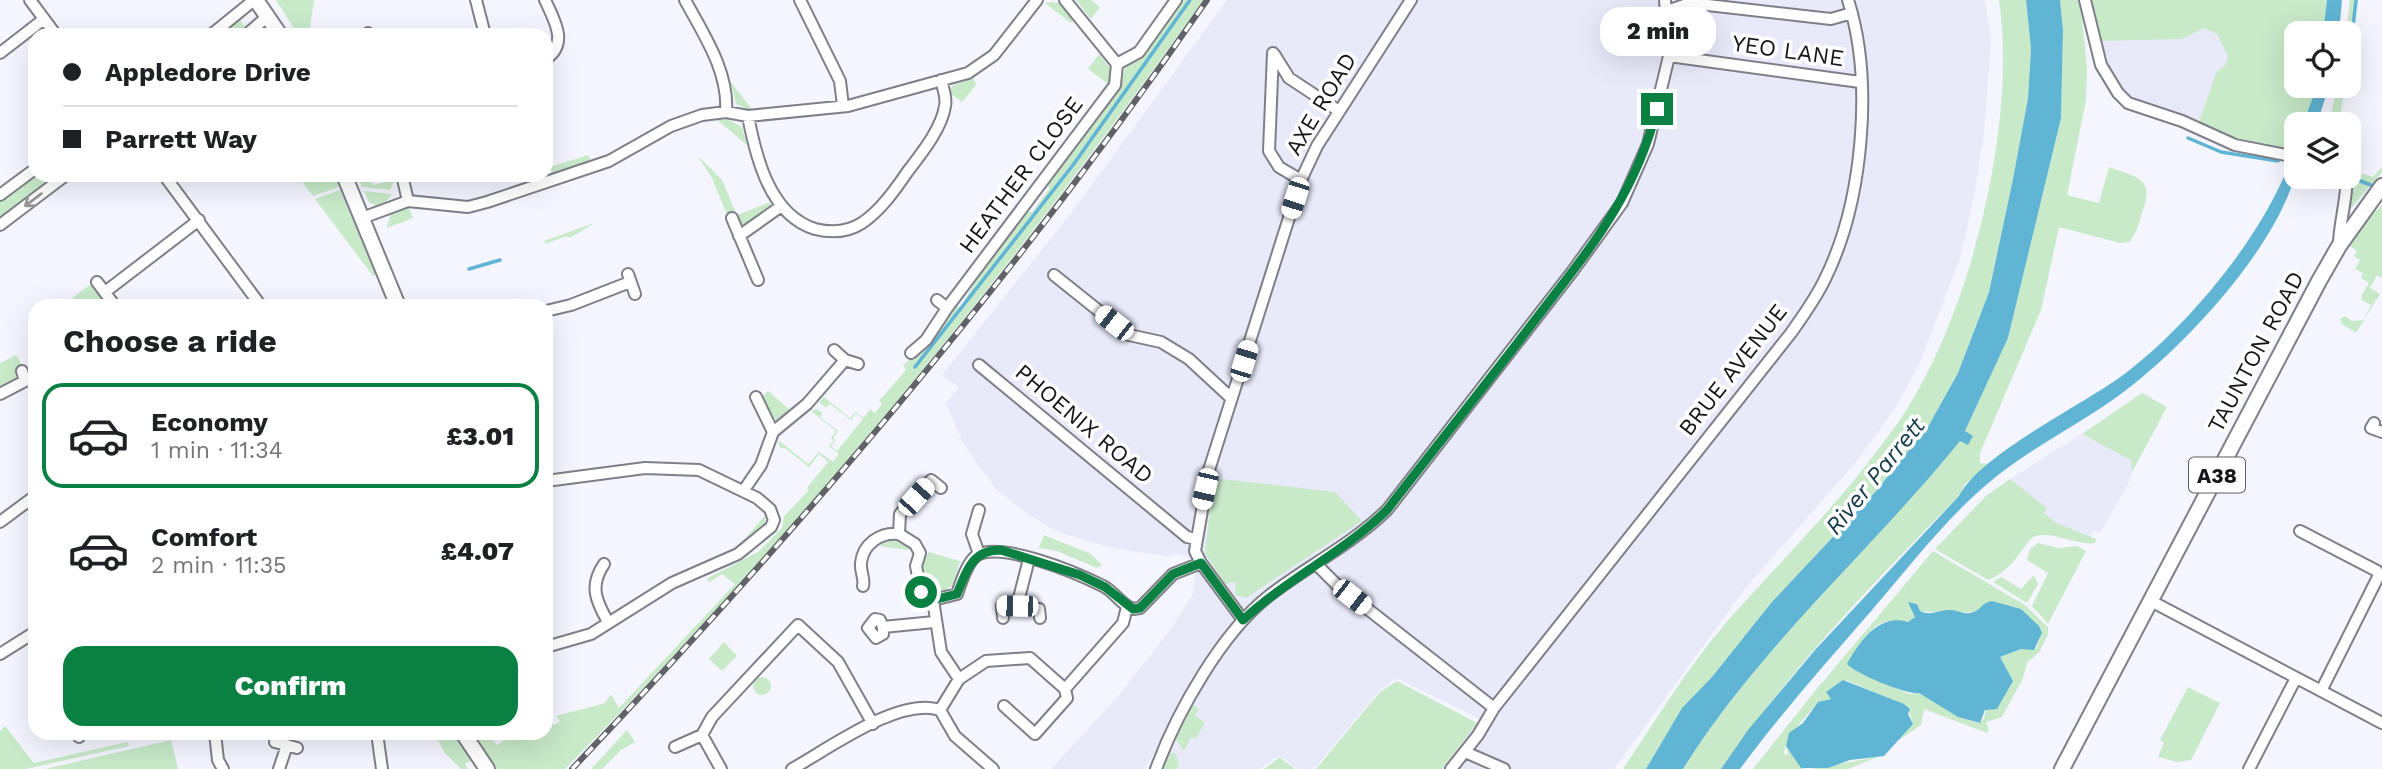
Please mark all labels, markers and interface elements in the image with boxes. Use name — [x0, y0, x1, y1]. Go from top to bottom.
callout: 2 min — [1599, 7, 1715, 56]
text: 2 min — [1627, 18, 1689, 45]
map controls — [2284, 21, 2361, 189]
button: locate — [2284, 21, 2361, 98]
street label: YEO LANE — [1730, 30, 1846, 72]
street label: AXE ROAD — [1280, 48, 1362, 160]
text: Appledore Drive — [105, 57, 311, 87]
street label: HEATHER CLOSE — [953, 91, 1089, 259]
route end — [1641, 93, 1673, 125]
button: layers — [2284, 112, 2361, 189]
text: Parrett Way — [105, 124, 257, 154]
car — [1279, 175, 1312, 221]
one-way arrow — [24, 192, 43, 207]
street label: TAUNTON ROAD — [2202, 267, 2310, 437]
street label: BRUE AVENUE — [1673, 299, 1793, 441]
car — [1091, 302, 1138, 344]
text: Choose a ride — [63, 322, 277, 360]
car — [1228, 338, 1261, 384]
street label: PHOENIX ROAD — [1010, 359, 1158, 489]
icon: car — [67, 404, 130, 467]
text: Economy — [151, 407, 268, 437]
water label: River Parrett — [1819, 411, 1932, 540]
text: £3.01 — [446, 421, 514, 451]
text: 1 min · 11:34 — [151, 437, 283, 464]
road number: A38 — [2189, 458, 2245, 492]
car — [1191, 466, 1220, 512]
car — [895, 474, 938, 520]
icon: car — [67, 519, 130, 582]
text: Comfort — [151, 522, 257, 552]
text: £4.07 — [441, 536, 514, 566]
text: 2 min · 11:35 — [151, 552, 287, 579]
route start — [905, 576, 937, 608]
car — [1329, 576, 1376, 618]
car — [996, 595, 1039, 617]
button: Confirm — [63, 646, 518, 726]

